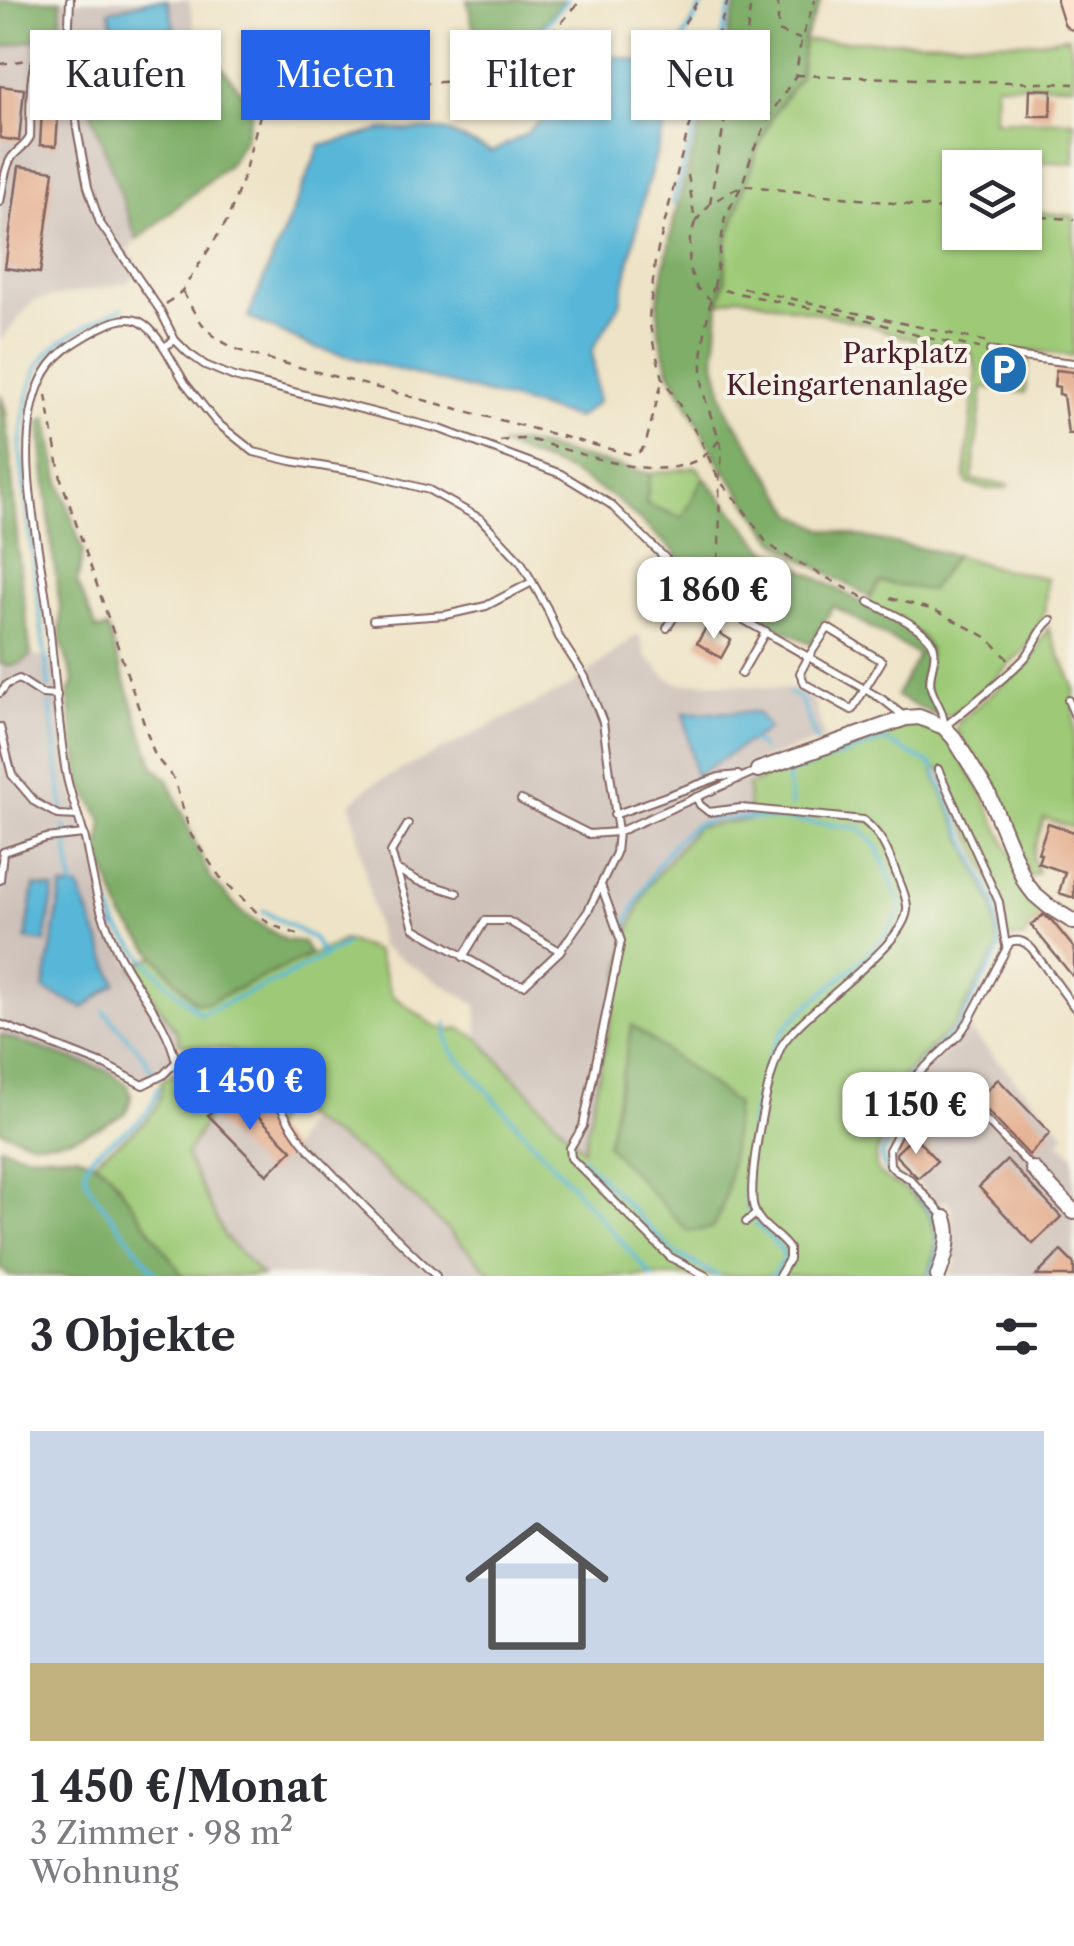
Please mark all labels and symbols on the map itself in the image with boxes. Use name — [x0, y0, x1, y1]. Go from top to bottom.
place label: Parkplatz Kleingartenanlage — [726, 336, 968, 402]
parking icon: Parkplatz Kleingartenanlage — [977, 343, 1029, 395]
pin: 1 860 € — [622, 557, 806, 642]
pin: 1 450 € — [158, 1048, 342, 1133]
pin: 1 150 € — [824, 1072, 1008, 1157]

